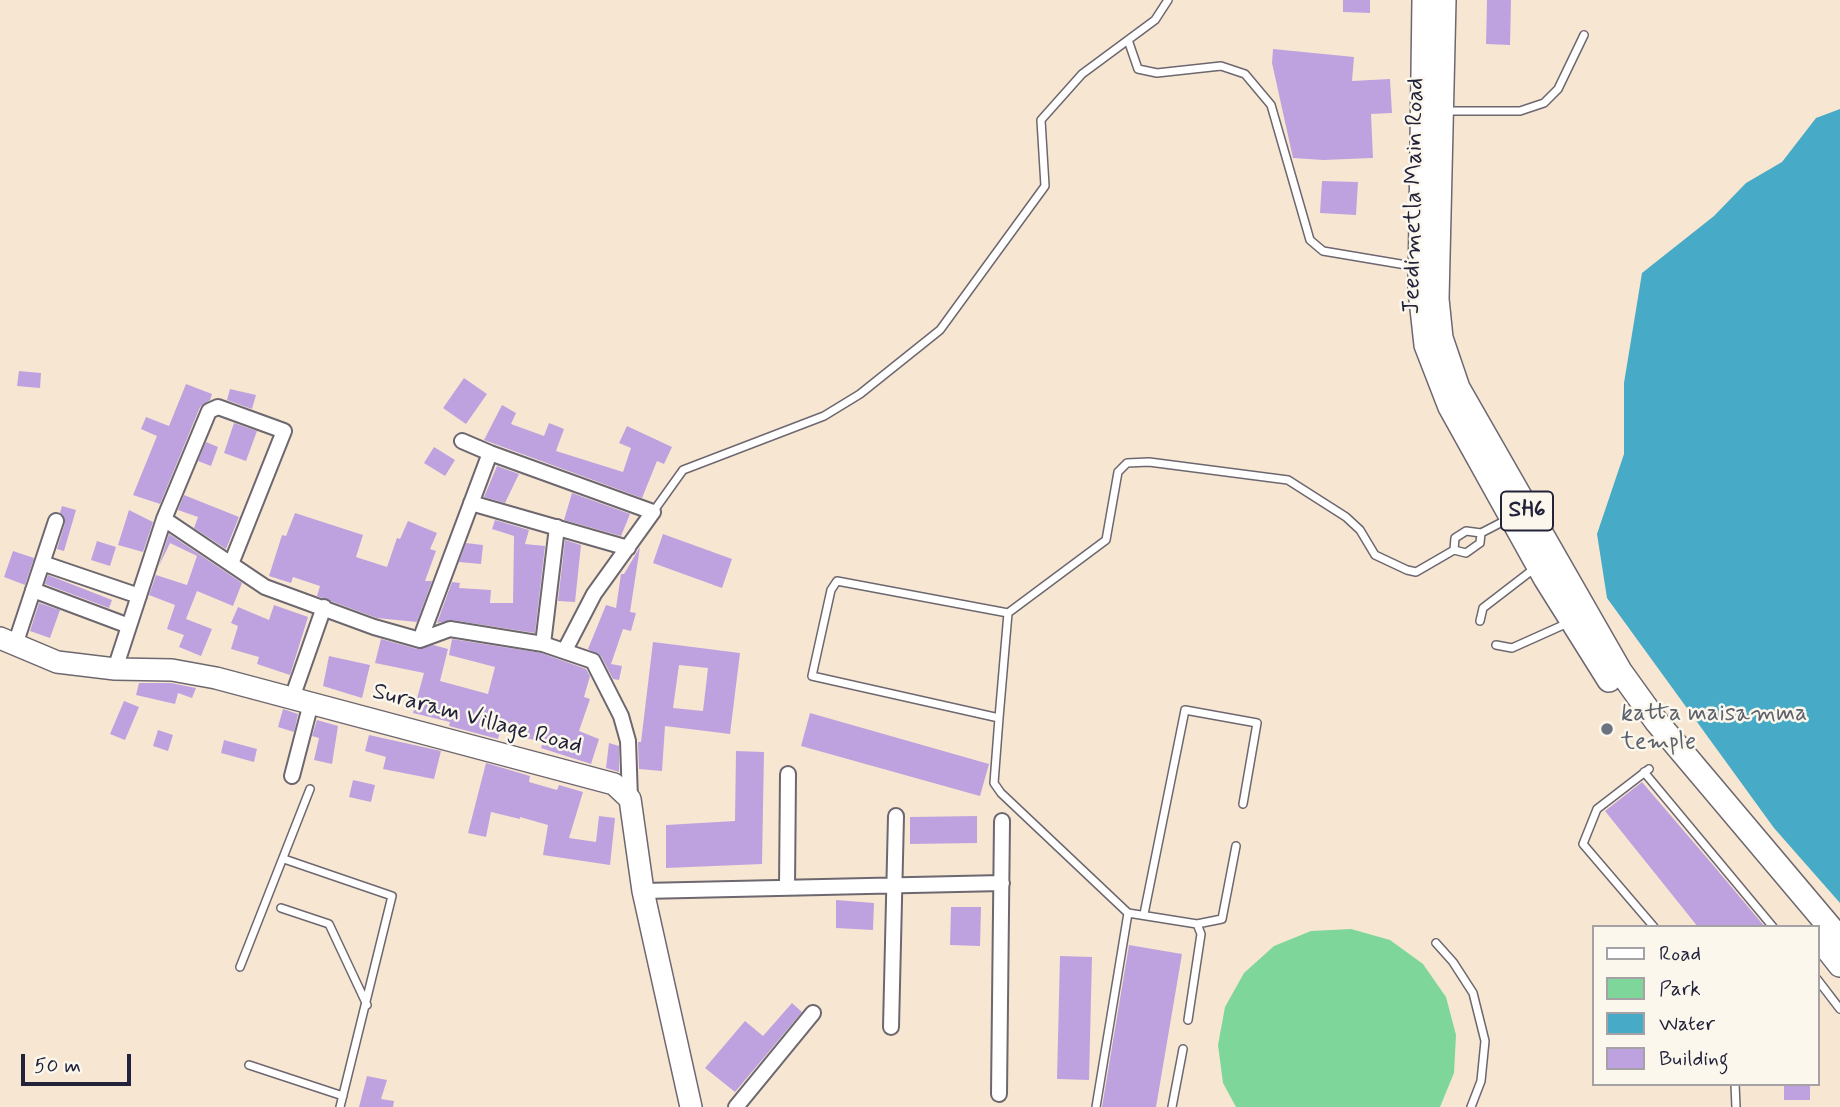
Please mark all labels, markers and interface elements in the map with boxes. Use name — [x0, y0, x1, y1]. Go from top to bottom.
street label: Jeedimetla Main Road — [1399, 78, 1431, 314]
road number: SH6 — [1501, 491, 1553, 530]
street label: Suraram Village Road — [369, 678, 585, 762]
place label: katta maisamma temple — [1621, 701, 1807, 757]
marker: katta maisamma temple — [1599, 721, 1615, 737]
legend — [1591, 925, 1819, 1086]
text: Road — [1659, 940, 1701, 968]
text: Park — [1659, 975, 1701, 1003]
text: Water — [1659, 1010, 1715, 1038]
scale bar — [24, 1040, 135, 1084]
text: Building — [1659, 1045, 1729, 1073]
text: 50 m — [34, 1052, 81, 1080]

